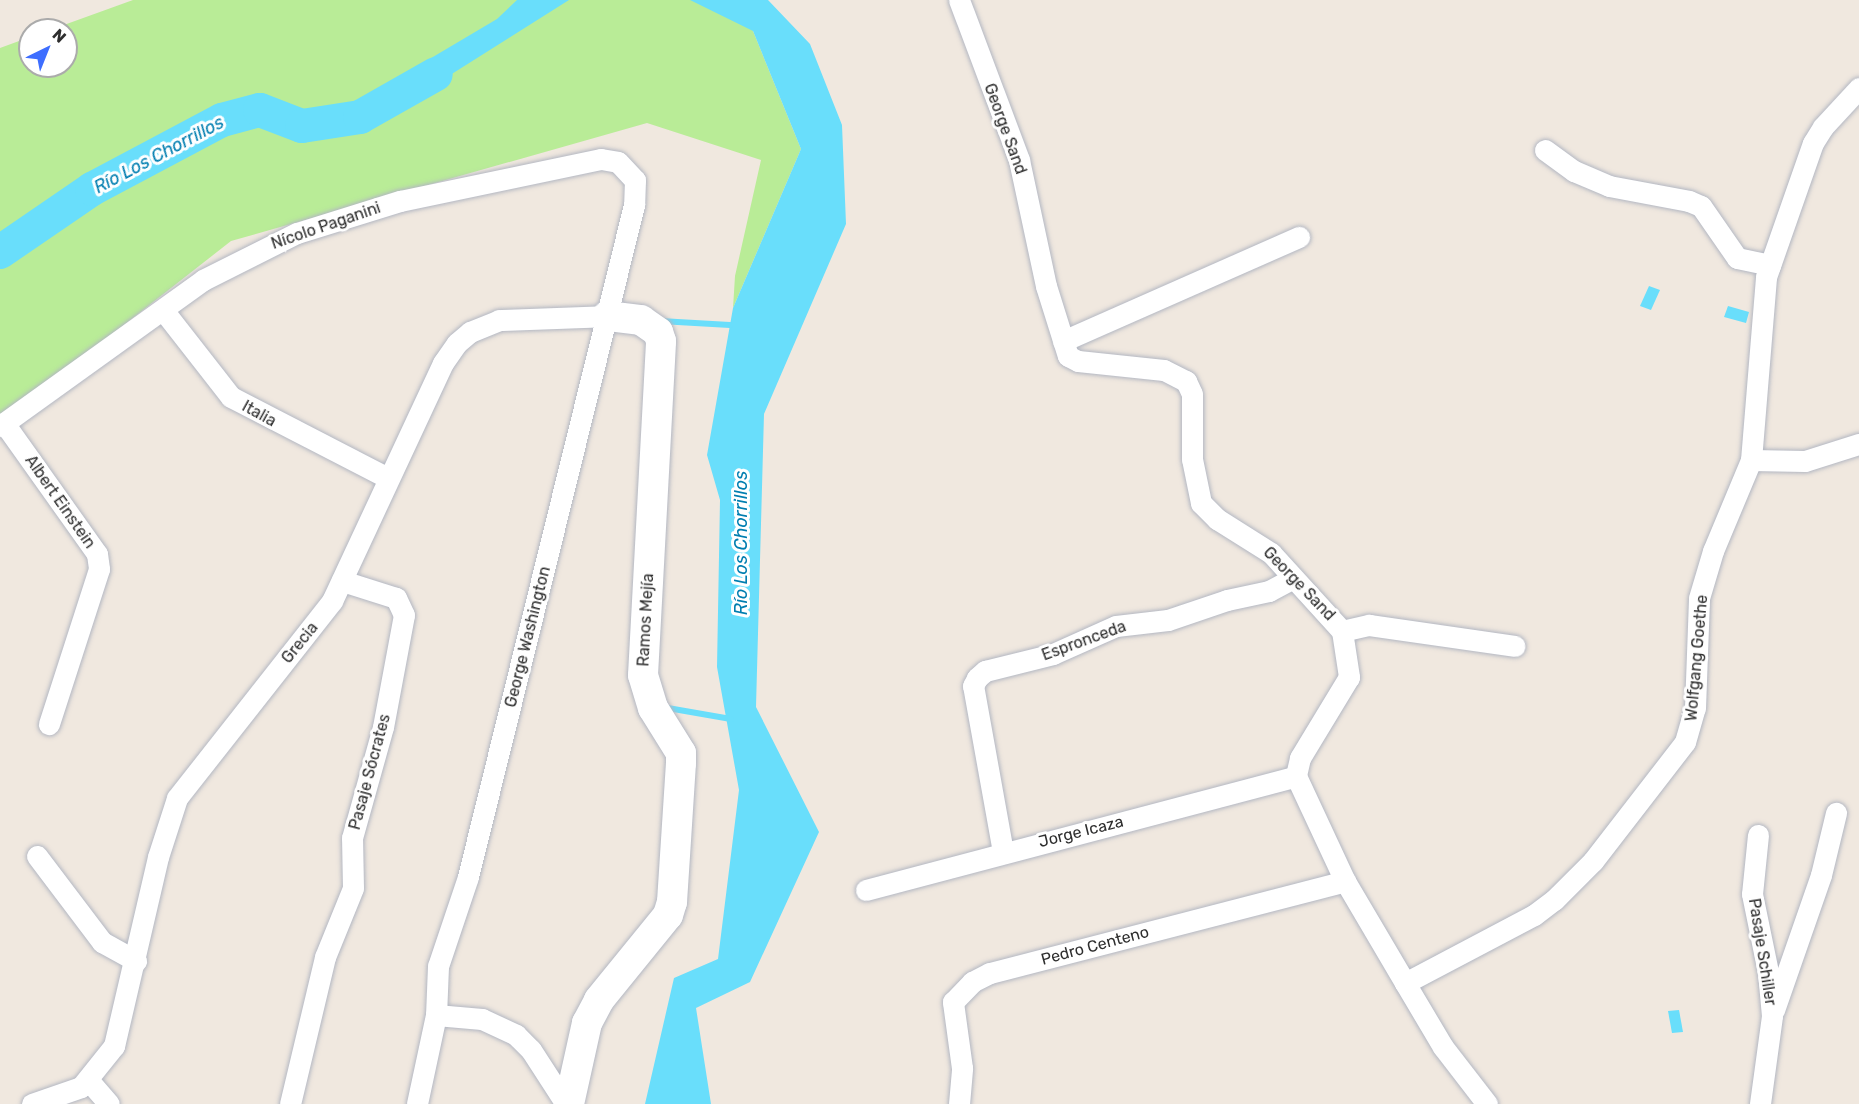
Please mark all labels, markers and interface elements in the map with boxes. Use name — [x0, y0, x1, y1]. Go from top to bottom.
north arrow — [18, 18, 78, 78]
text: N — [49, 25, 70, 47]
street label: George Sand — [980, 81, 1030, 177]
water label: Río Los Chorrillos — [90, 112, 228, 198]
street label: Nícolo Paganini — [269, 198, 383, 254]
street label: Italia — [239, 397, 279, 431]
street label: Albert Einstein — [21, 452, 99, 552]
water label: Río Los Chorrillos — [730, 471, 752, 615]
street label: George Sand — [1259, 543, 1339, 625]
street label: George Washington — [501, 564, 555, 710]
street label: Ramos Mejía — [634, 573, 658, 667]
street label: Wolfgang Goethe — [1682, 594, 1712, 722]
street label: Espronceda — [1039, 617, 1129, 665]
street label: Grecia — [278, 619, 322, 667]
street label: Pasaje Sócrates — [345, 712, 395, 832]
street label: Jorge Icaza — [1037, 812, 1125, 852]
street label: Pasaje Schiller — [1744, 897, 1780, 1007]
street label: Pedro Centeno — [1039, 922, 1151, 970]

